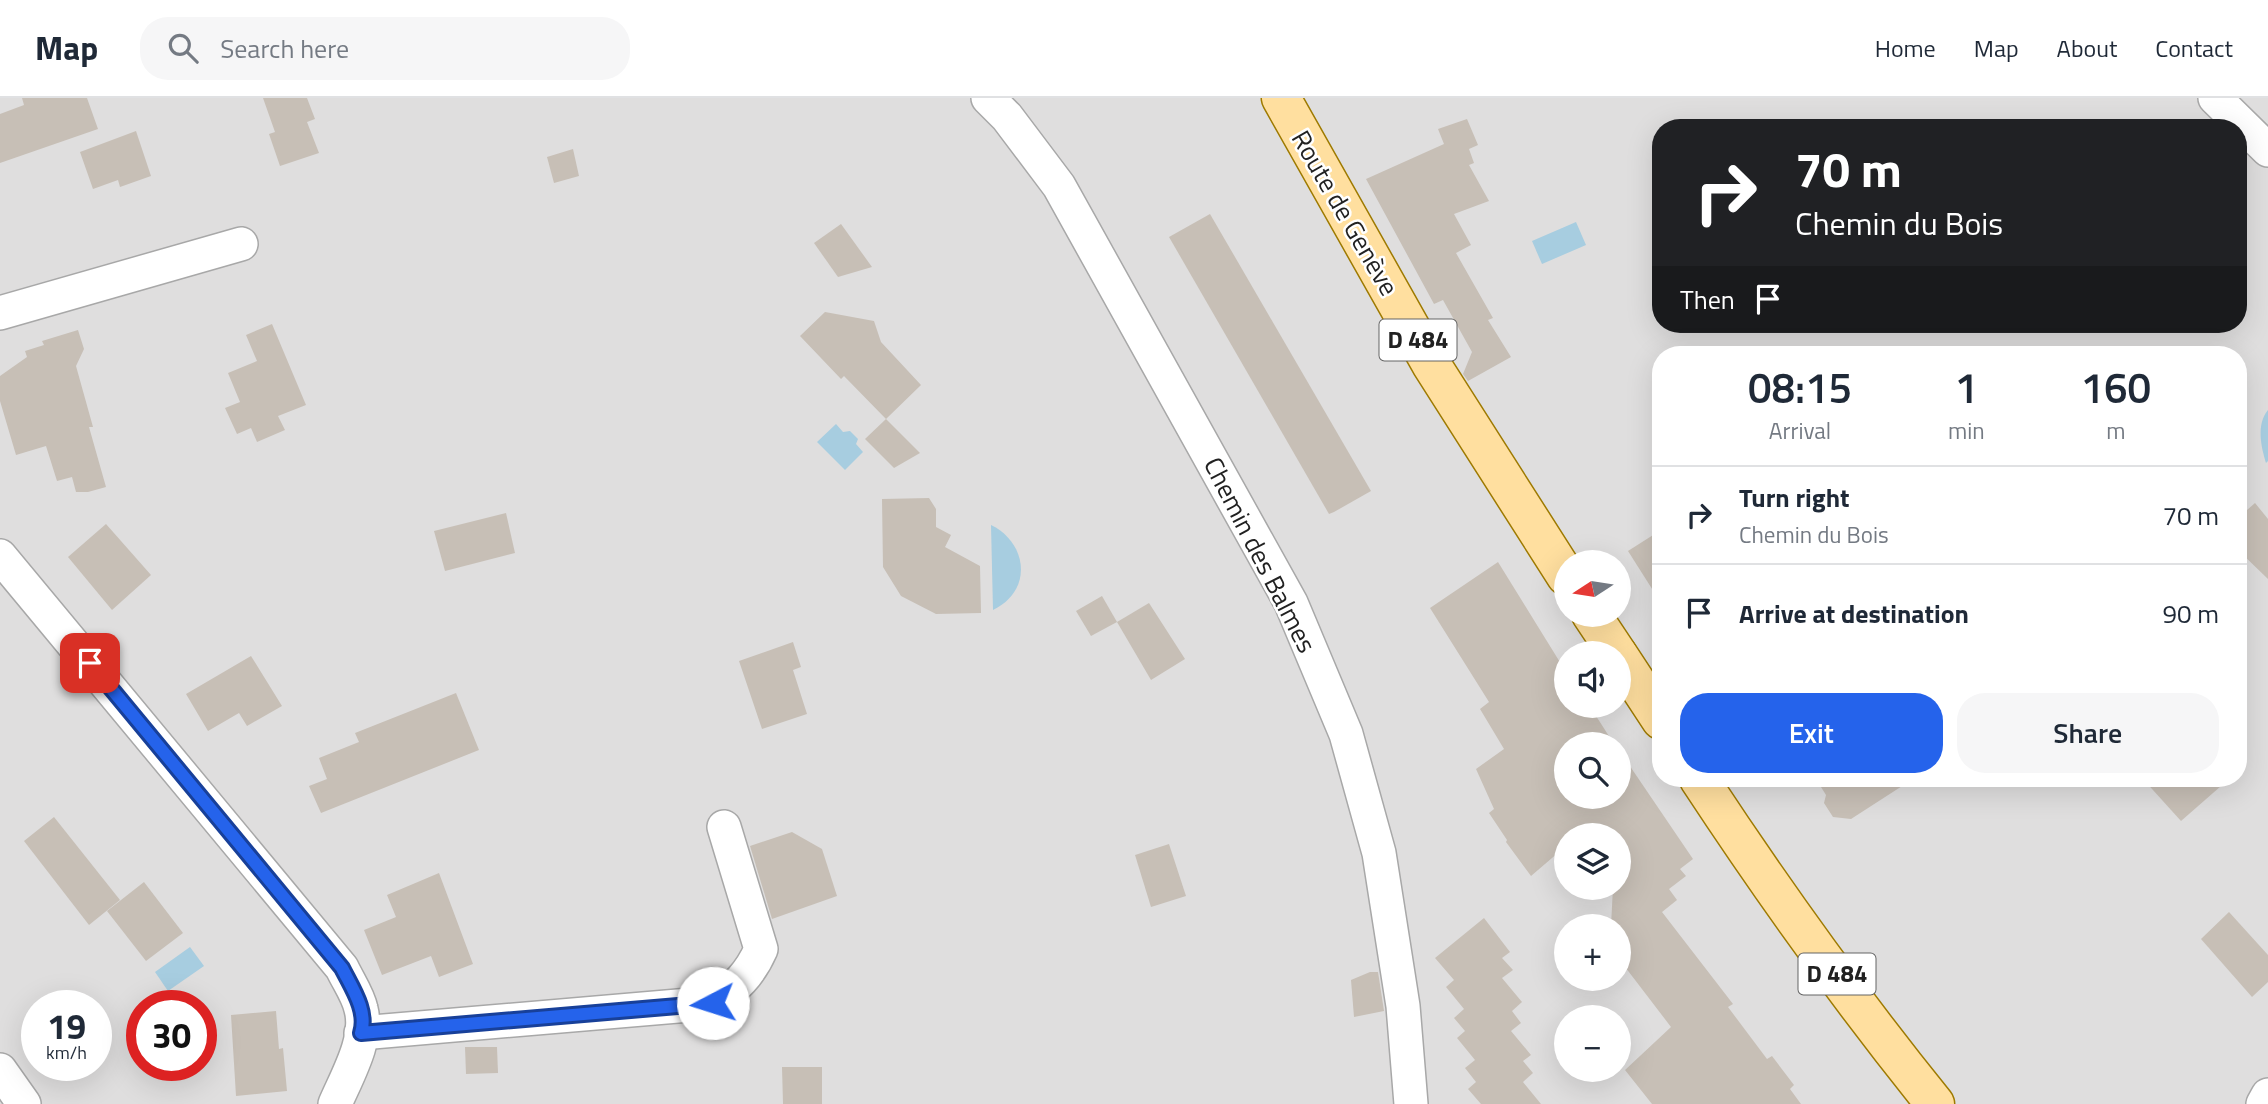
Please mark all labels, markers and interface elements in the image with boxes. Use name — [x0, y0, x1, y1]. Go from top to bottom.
search box — [140, 17, 630, 80]
text: Map — [35, 23, 98, 73]
icon: search — [164, 29, 202, 67]
text: Search here — [220, 29, 349, 68]
text: Home — [1875, 30, 1936, 66]
text: Map — [1974, 30, 2019, 66]
text: About — [2057, 30, 2117, 66]
text: Contact — [2155, 30, 2233, 66]
street label: Route de Genève — [1282, 123, 1409, 303]
text: 70 m — [1795, 131, 1902, 206]
icon: right — [1680, 147, 1771, 238]
text: Chemin du Bois — [1795, 199, 2003, 247]
text: Then — [1680, 280, 1735, 319]
icon: arrive — [1749, 280, 1787, 318]
road number: D 484 — [1380, 320, 1456, 360]
text: 08:15 — [1748, 355, 1852, 419]
text: 1 — [1955, 355, 1978, 419]
text: 160 — [2081, 355, 2151, 419]
text: Arrival — [1769, 413, 1831, 448]
text: min — [1948, 413, 1985, 448]
text: m — [2106, 413, 2125, 448]
street label: Chemin des Balmes — [1194, 450, 1327, 659]
text: Turn right — [1739, 478, 1850, 517]
icon: right — [1680, 496, 1718, 534]
text: 70 m — [2162, 496, 2219, 535]
text: Chemin du Bois — [1739, 517, 1889, 552]
north arrow — [1554, 550, 1631, 626]
map controls — [1554, 550, 1631, 1082]
icon: arrive — [1680, 594, 1718, 632]
text: Arrive at destination — [1739, 594, 1969, 633]
text: 90 m — [2162, 594, 2219, 633]
pin — [60, 633, 120, 693]
button: sound — [1554, 641, 1631, 718]
icon: arrive — [71, 644, 109, 682]
button: Exit — [1680, 693, 1943, 773]
button: Share — [1957, 693, 2219, 773]
button: search — [1554, 732, 1631, 809]
button: layers — [1554, 823, 1631, 900]
button: + — [1554, 914, 1631, 991]
road number: D 484 — [1798, 954, 1876, 994]
position arrow — [676, 966, 750, 1040]
speed limit sign: 30 — [126, 990, 217, 1081]
text: 19 — [47, 999, 86, 1053]
button: − — [1554, 1005, 1631, 1082]
text: km/h — [46, 1039, 87, 1066]

